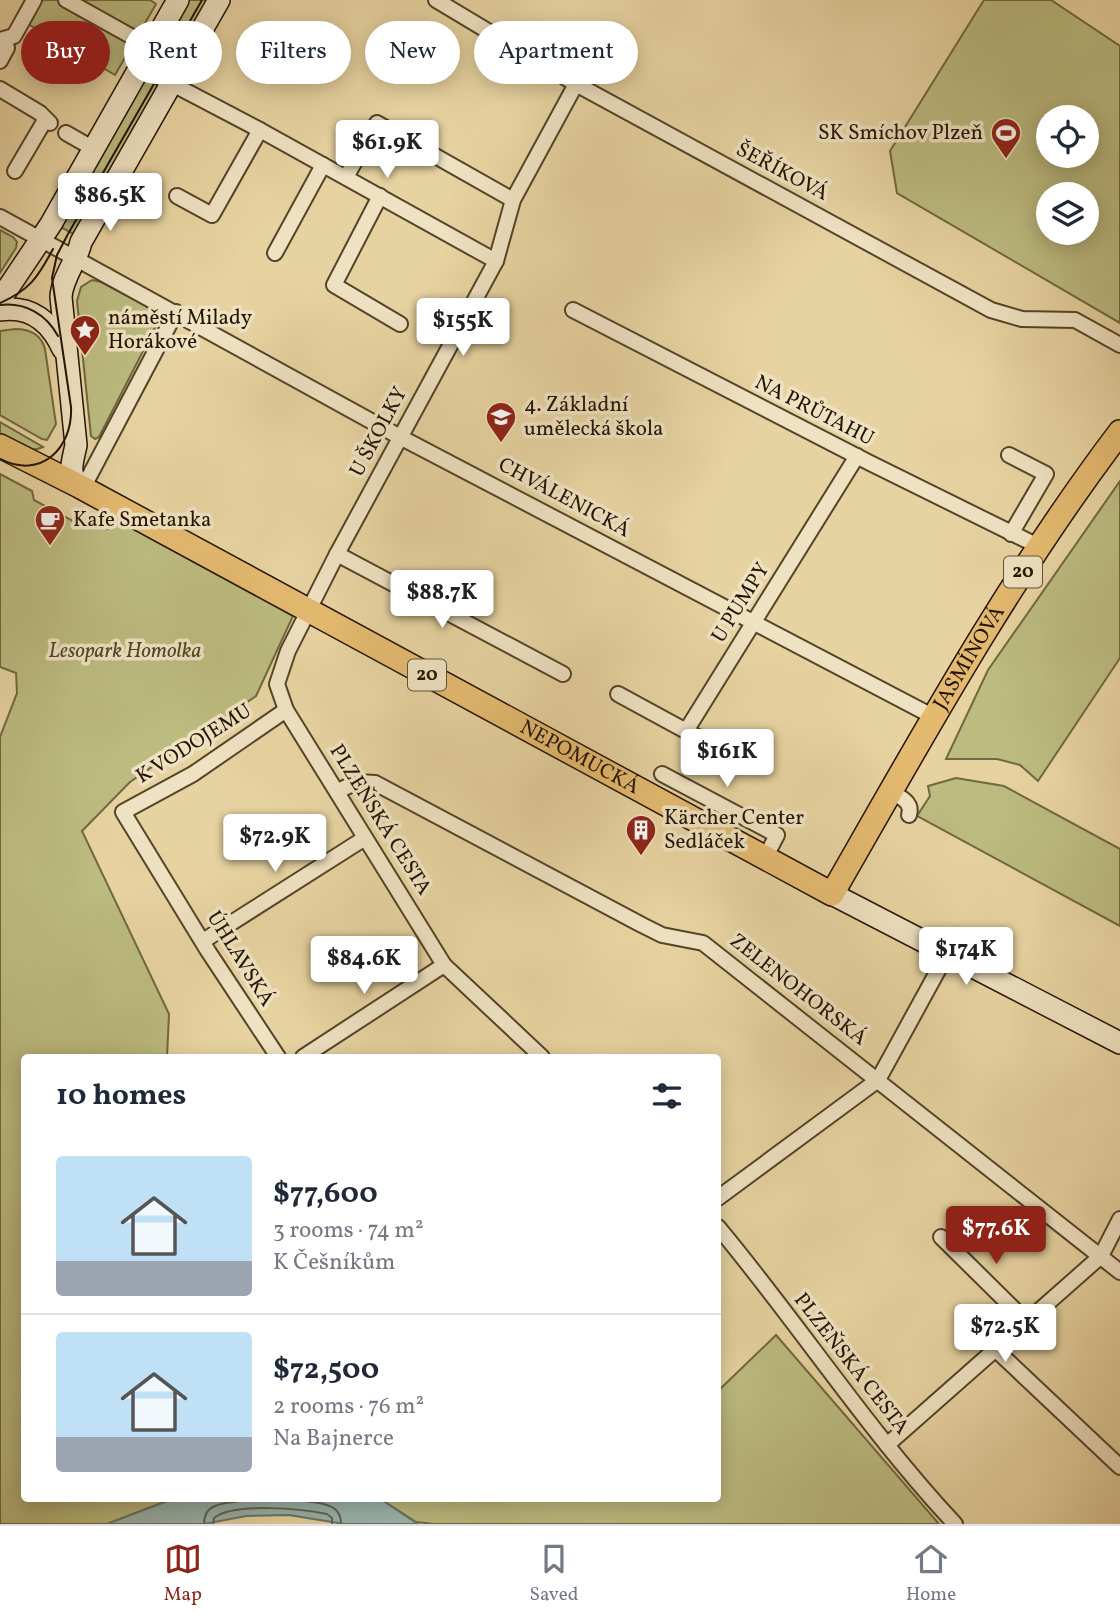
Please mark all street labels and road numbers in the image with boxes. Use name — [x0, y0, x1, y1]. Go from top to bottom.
street label: ŠEŘÍKOVÁ — [731, 135, 834, 209]
street label: NA PRŮTAHU — [749, 368, 879, 454]
street label: U ŠKOLKY — [343, 382, 415, 482]
street label: CHVÁLENICKÁ — [493, 451, 635, 545]
road number: 20 — [1004, 556, 1042, 587]
street label: U PUMPY — [705, 557, 777, 649]
street label: JASMÍNOVÁ — [926, 600, 1012, 716]
road number: 20 — [408, 660, 446, 690]
street label: K VODOJEMU — [131, 697, 257, 791]
street label: NEPOMUCKÁ — [515, 713, 645, 802]
street label: PLZEŇSKÁ CESTA — [322, 739, 438, 901]
street label: ÚHLAVSKÁ — [199, 906, 281, 1013]
street label: ZELENOHORSKÁ — [723, 927, 873, 1053]
street label: PLZEŇSKÁ CESTA — [786, 1287, 916, 1441]

